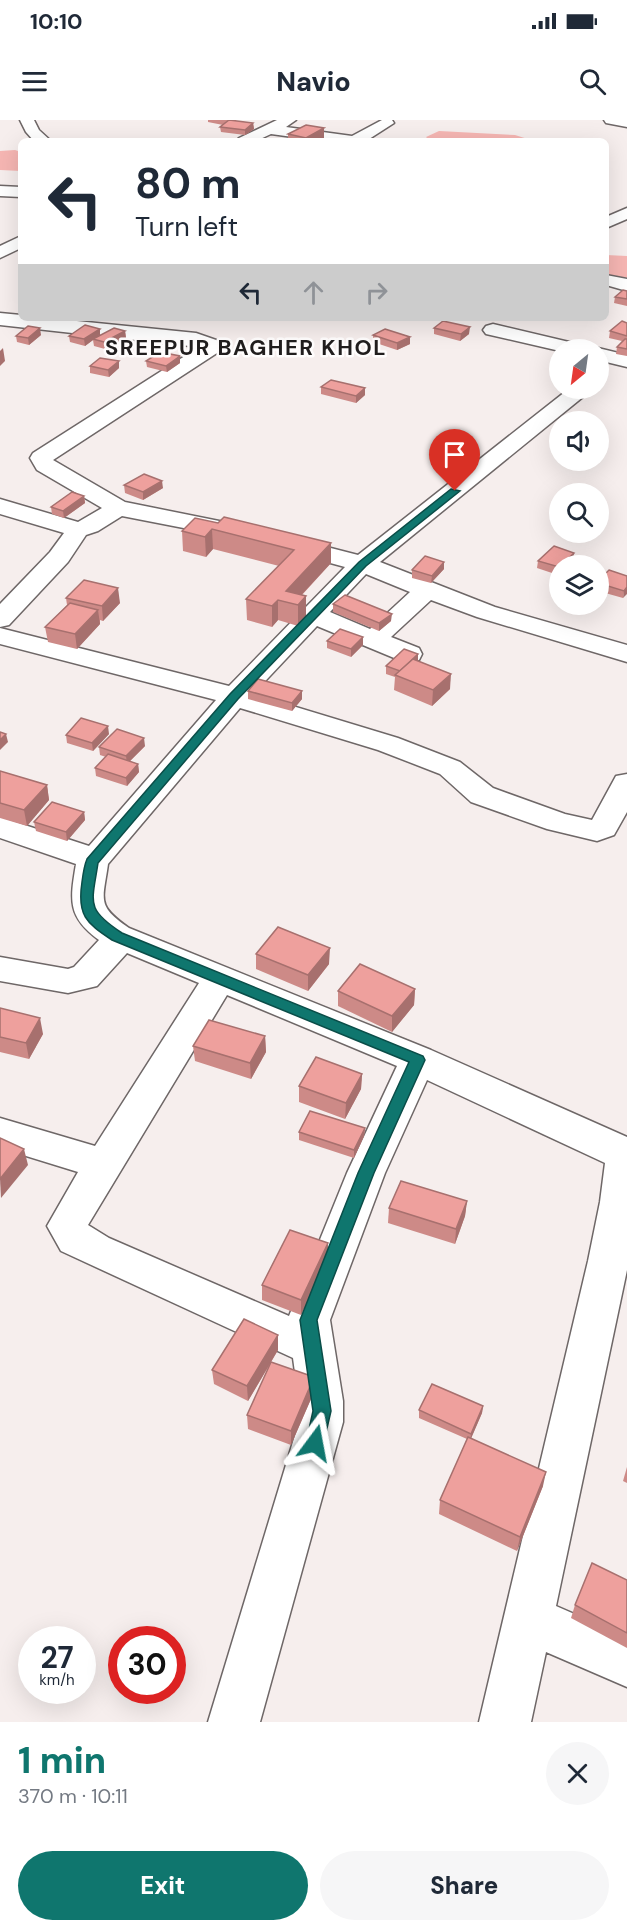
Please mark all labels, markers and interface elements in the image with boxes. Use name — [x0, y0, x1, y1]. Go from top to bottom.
text: 10:10 — [30, 7, 83, 36]
text: Navio — [276, 64, 351, 99]
icon: menu — [18, 65, 51, 98]
icon: search — [576, 65, 609, 98]
text: 80 m — [135, 156, 241, 211]
icon: left — [36, 162, 114, 240]
text: Turn left — [135, 209, 238, 244]
icon: left — [234, 276, 267, 309]
icon: ahead — [297, 276, 330, 309]
icon: right — [360, 276, 393, 309]
district label: SREEPUR BAGHER KHOL — [105, 333, 387, 362]
north arrow — [549, 339, 609, 399]
map controls — [549, 339, 609, 615]
button: sound — [549, 411, 609, 471]
pin — [429, 429, 480, 491]
icon: arrive — [438, 438, 471, 471]
button: search — [549, 483, 609, 543]
button: layers — [549, 555, 609, 615]
position arrow — [283, 1411, 347, 1475]
speed limit sign: 30 — [108, 1626, 186, 1704]
text: 27 — [40, 1638, 74, 1677]
text: km/h — [39, 1670, 75, 1690]
text: 1 min — [18, 1737, 106, 1784]
button: close — [546, 1742, 609, 1805]
text: 370 m · 10:11 — [18, 1783, 128, 1809]
button: Exit — [18, 1851, 308, 1920]
button: Share — [320, 1851, 609, 1920]

